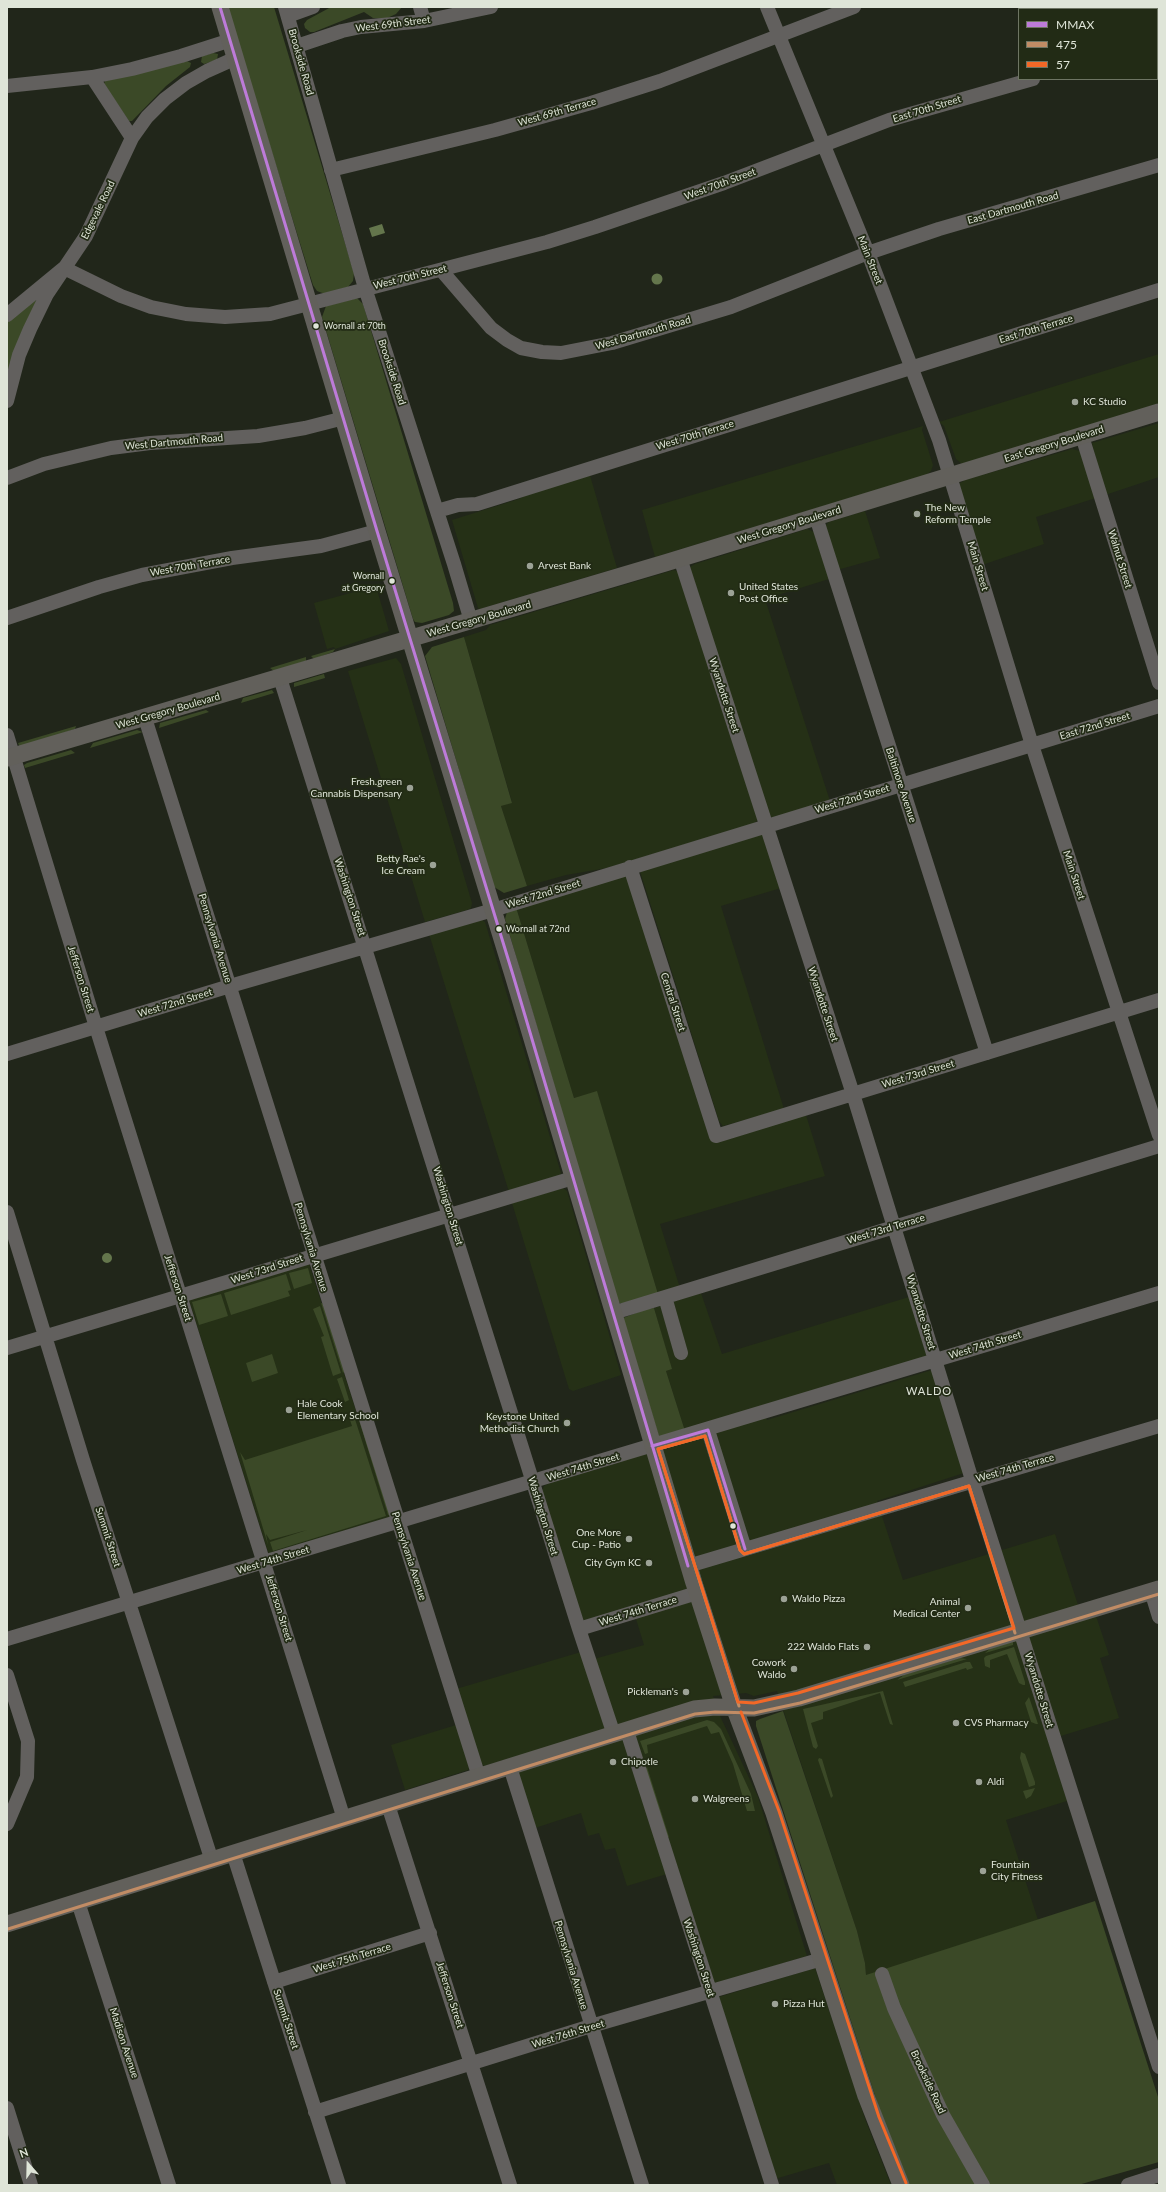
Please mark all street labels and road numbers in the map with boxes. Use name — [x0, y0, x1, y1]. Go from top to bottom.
street label: West 69th Street — [355, 13, 431, 35]
street label: Brookside Road — [286, 27, 316, 97]
street label: East 70th Street — [891, 93, 963, 125]
street label: West 69th Terrace — [516, 95, 598, 129]
street label: West 70th Street — [683, 166, 757, 202]
street label: Edgevale Road — [79, 179, 117, 241]
street label: East Dartmouth Road — [966, 189, 1060, 227]
street label: Main Street — [855, 234, 885, 286]
street label: West 70th Street — [372, 262, 448, 292]
street label: East 70th Terrace — [998, 312, 1074, 346]
street label: West Dartmouth Road — [594, 314, 692, 352]
street label: Brookside Road — [376, 338, 408, 406]
street label: West 70th Terrace — [655, 417, 735, 453]
street label: East Gregory Boulevard — [1003, 423, 1105, 465]
street label: West Dartmouth Road — [124, 432, 224, 452]
street label: West Gregory Boulevard — [736, 503, 842, 547]
street label: Walnut Street — [1105, 528, 1135, 590]
street label: Main Street — [965, 540, 991, 592]
street label: West 70th Terrace — [149, 553, 231, 579]
street label: West Gregory Boulevard — [426, 598, 532, 640]
street label: Wyandotte Street — [706, 656, 742, 734]
street label: West Gregory Boulevard — [115, 690, 221, 732]
street label: East 72nd Street — [1058, 710, 1132, 742]
street label: Baltimore Avenue — [883, 746, 919, 824]
street label: West 72nd Street — [813, 782, 891, 816]
street label: Main Street — [1060, 849, 1088, 901]
street label: Washington Street — [332, 856, 368, 938]
street label: West 72nd Street — [504, 877, 582, 911]
street label: Pennsylvania Avenue — [196, 892, 234, 984]
street label: Jefferson Street — [65, 944, 97, 1014]
street label: Wyandotte Street — [805, 965, 841, 1043]
street label: Central Street — [658, 971, 688, 1033]
street label: West 72nd Street — [136, 986, 214, 1020]
street label: West 73rd Street — [880, 1057, 956, 1091]
street label: Washington Street — [430, 1165, 466, 1247]
street label: Pennsylvania Avenue — [292, 1201, 330, 1293]
street label: West 73rd Terrace — [846, 1211, 926, 1247]
street label: West 73rd Street — [229, 1252, 305, 1286]
street label: Jefferson Street — [162, 1253, 194, 1323]
street label: Wyandotte Street — [904, 1273, 938, 1351]
street label: West 74th Street — [947, 1328, 1023, 1362]
street label: West 74th Street — [545, 1450, 621, 1484]
street label: West 74th Terrace — [974, 1451, 1056, 1485]
street label: Washington Street — [525, 1475, 561, 1557]
street label: Summit Street — [93, 1506, 123, 1568]
street label: Pennsylvania Avenue — [389, 1510, 429, 1602]
street label: West 74th Street — [235, 1543, 311, 1577]
street label: Jefferson Street — [263, 1573, 295, 1643]
street label: West 74th Terrace — [598, 1593, 678, 1629]
street label: Wyandotte Street — [1022, 1651, 1056, 1729]
street label: Washington Street — [681, 1917, 717, 1999]
street label: Pennsylvania Avenue — [552, 1919, 590, 2011]
street label: West 75th Terrace — [312, 1940, 392, 1976]
street label: Jefferson Street — [434, 1960, 466, 2030]
street label: Summit Street — [271, 1988, 301, 2050]
street label: Madison Avenue — [107, 2006, 141, 2080]
street label: West 76th Street — [530, 2017, 606, 2051]
street label: Brookside Road — [908, 2048, 948, 2116]

